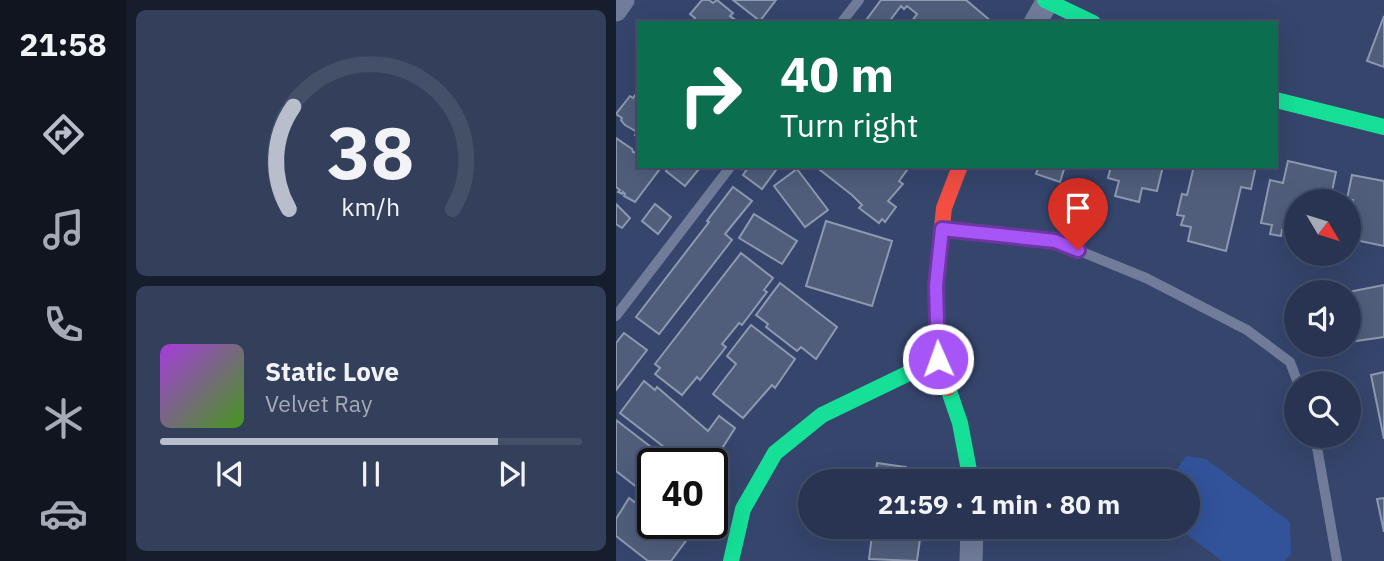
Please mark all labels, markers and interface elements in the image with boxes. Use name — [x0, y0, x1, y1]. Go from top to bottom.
text: 21:58 — [19, 23, 107, 65]
text: 40 m — [780, 42, 894, 105]
icon: right — [665, 49, 756, 140]
text: 38 — [327, 104, 415, 199]
text: Turn right — [780, 104, 918, 146]
icon: directions — [39, 110, 88, 159]
pin — [1048, 178, 1108, 250]
icon: arrive — [1059, 189, 1097, 227]
north arrow — [1284, 189, 1362, 266]
map controls — [1284, 189, 1361, 448]
text: km/h — [342, 190, 400, 223]
icon: music — [39, 205, 88, 254]
button: sound — [1284, 280, 1361, 357]
icon: phone — [39, 300, 88, 349]
position arrow — [901, 322, 975, 396]
text: Static Love — [265, 354, 399, 388]
button: search — [1284, 371, 1361, 448]
text: Velvet Ray — [265, 388, 372, 418]
icon: climate — [39, 394, 88, 443]
speed limit sign: 40 — [637, 448, 728, 539]
icon: previous — [211, 455, 249, 493]
icon: pause — [352, 455, 390, 493]
icon: next — [493, 455, 531, 493]
text: 21:59 · 1 min · 80 m — [878, 487, 1120, 521]
icon: car — [39, 489, 88, 538]

